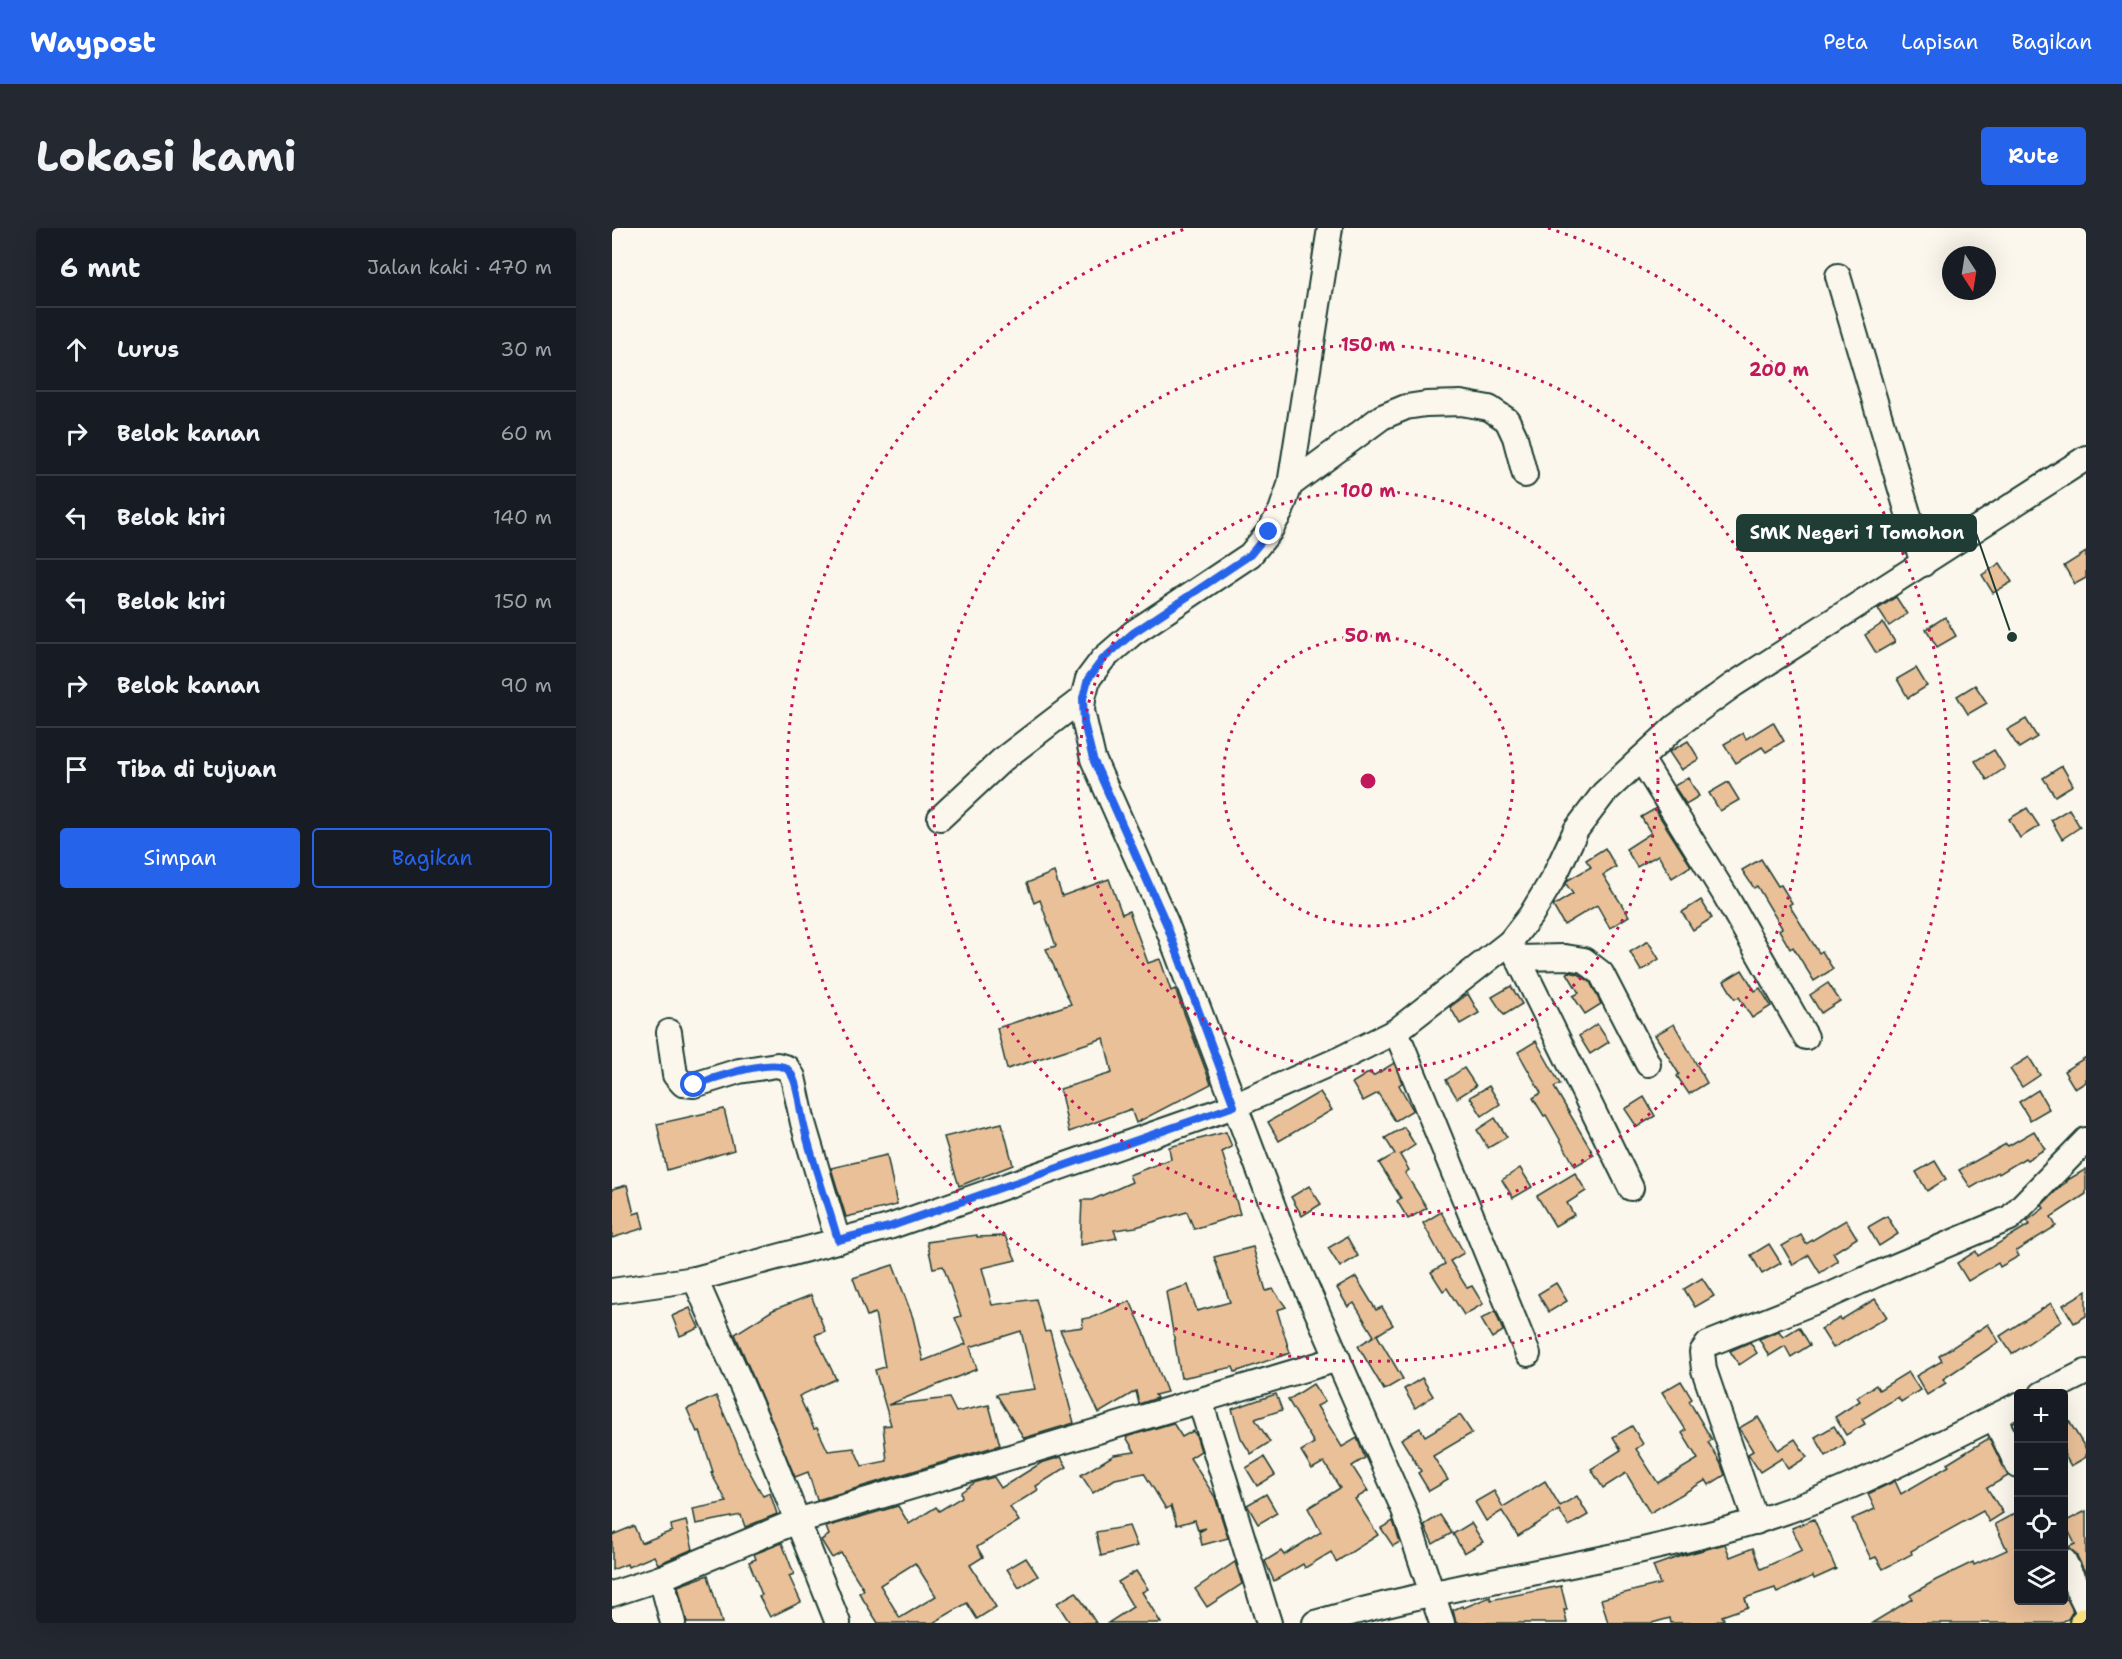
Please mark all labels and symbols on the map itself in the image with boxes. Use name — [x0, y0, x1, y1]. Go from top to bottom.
north arrow — [1942, 246, 1996, 300]
text: 150 m — [1341, 333, 1396, 357]
text: 200 m — [1749, 358, 1810, 382]
text: 100 m — [1340, 479, 1396, 503]
callout: SMK Negeri 1 Tomohon — [1737, 515, 1976, 551]
route end — [1255, 518, 1281, 544]
text: SMK Negeri 1 Tomohon — [1750, 521, 1964, 545]
text: 50 m — [1345, 624, 1392, 648]
centre of rings — [1358, 771, 1378, 791]
route start — [680, 1071, 706, 1097]

